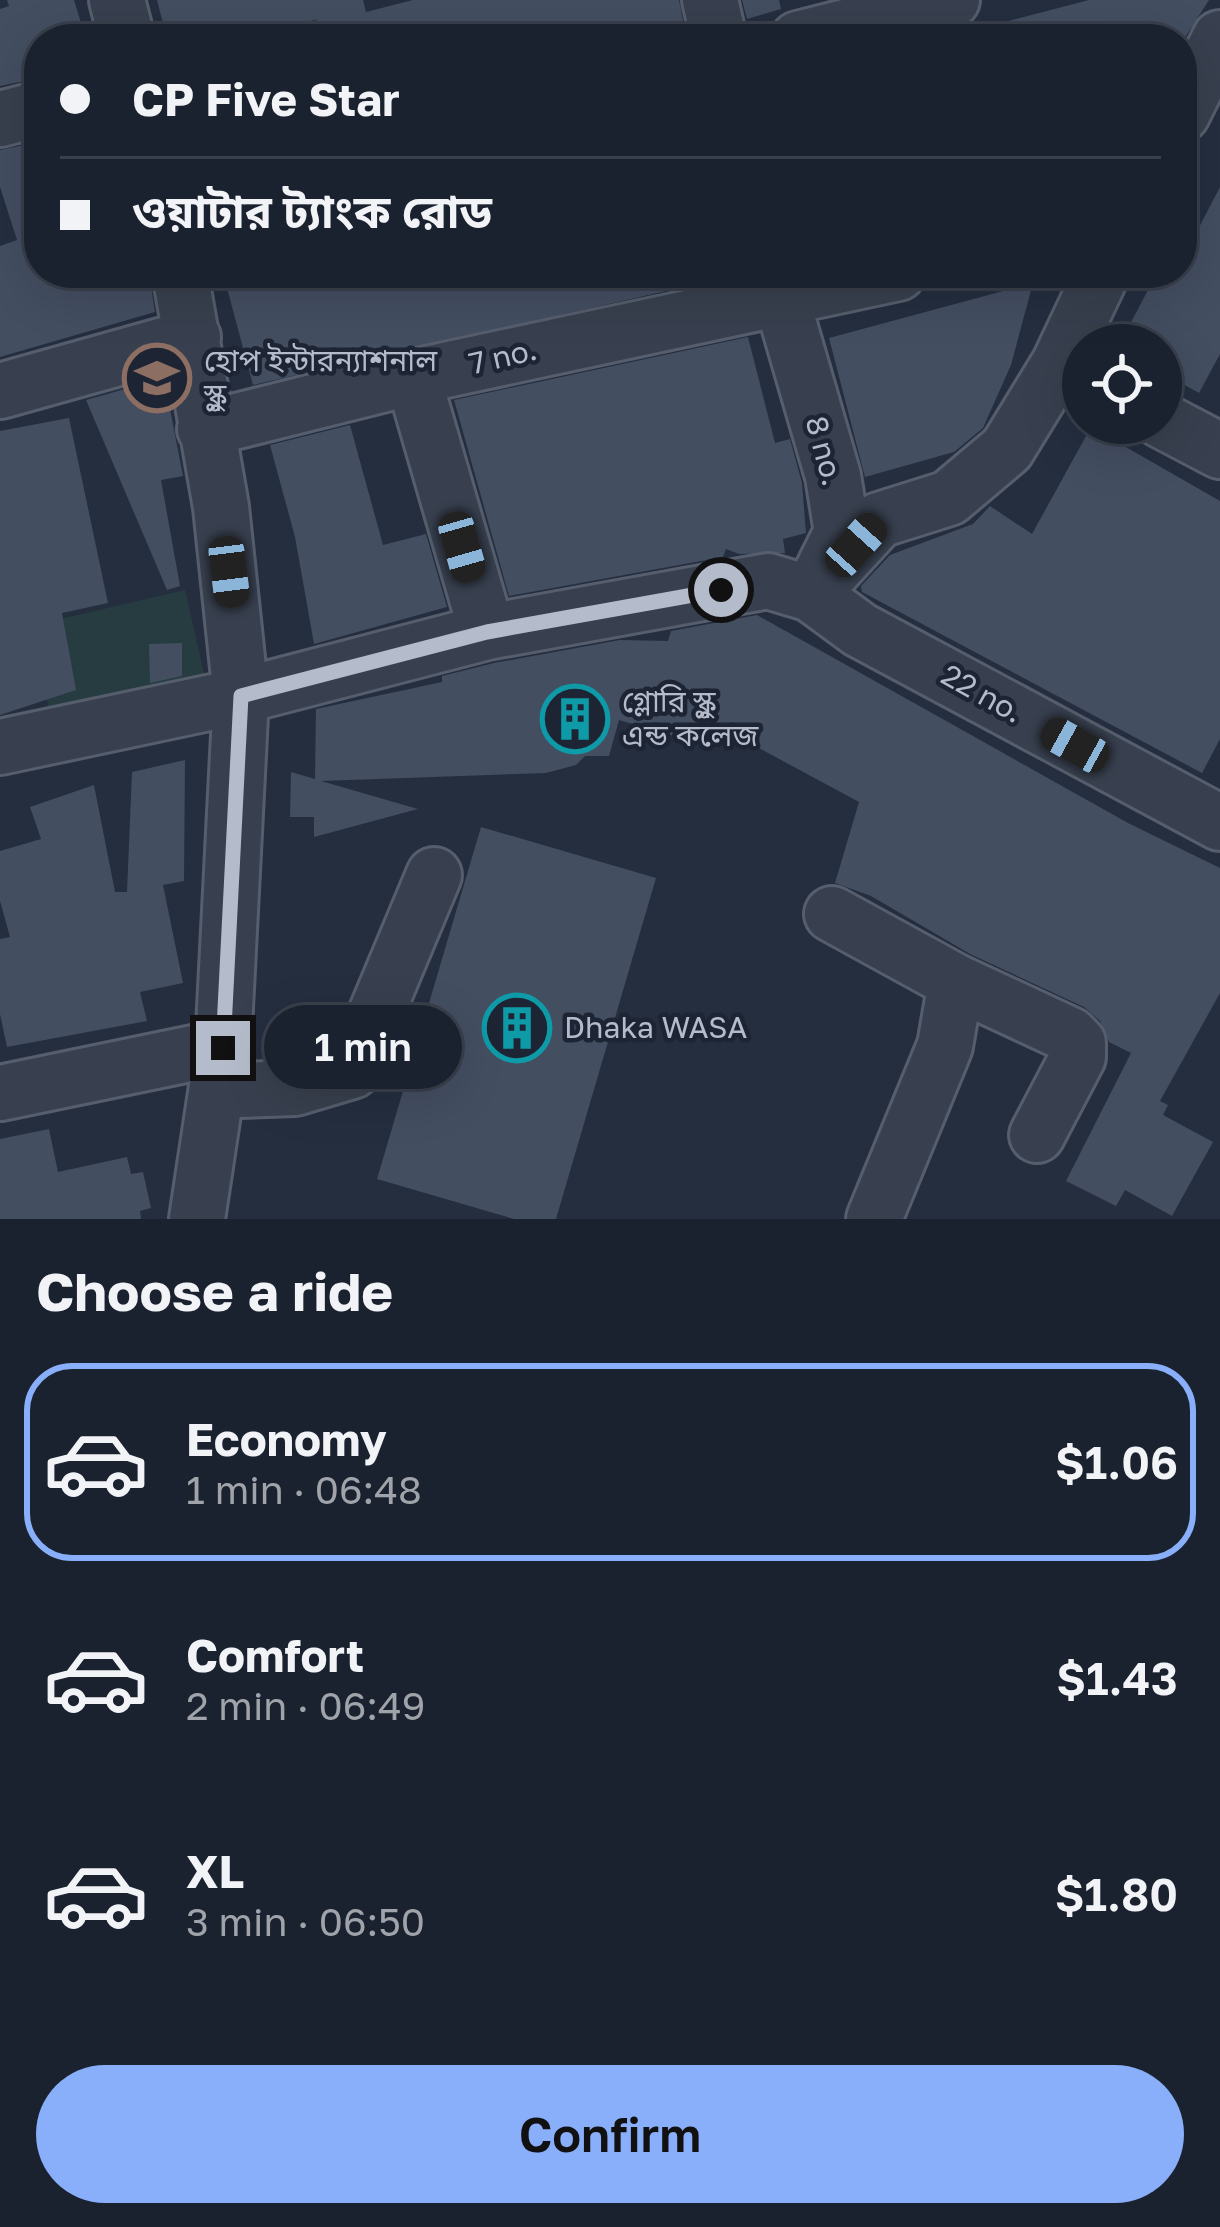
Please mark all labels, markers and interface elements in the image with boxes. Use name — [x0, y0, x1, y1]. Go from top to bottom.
text: CP Five Star — [132, 72, 400, 126]
text: ওয়াটার ট্যাংক রোড — [132, 184, 492, 238]
map controls — [1062, 324, 1182, 444]
button: locate — [1062, 324, 1182, 444]
street label: 7 no. — [465, 331, 540, 381]
place label: হোপ ইন্টারন্যাশনাল স্কুল — [203, 342, 438, 412]
school or university icon: হোপ ইন্টারন্যাশনাল স্কুল — [122, 343, 192, 413]
street label: 8 no. — [798, 412, 851, 490]
car — [819, 506, 893, 584]
car — [435, 507, 489, 587]
car — [207, 534, 251, 610]
route start — [694, 563, 748, 617]
street label: 22 no. — [936, 656, 1029, 730]
place label: গ্লোরি স্কুল এন্ড কলেজ — [622, 683, 759, 753]
building icon: গ্লোরি স্কুল এন্ড কলেজ — [540, 684, 610, 754]
car — [1035, 712, 1115, 778]
building icon: Dhaka WASA — [482, 993, 552, 1063]
callout: 1 min — [265, 1006, 463, 1090]
place label: Dhaka WASA — [564, 1009, 747, 1045]
route end — [196, 1021, 250, 1075]
text: 1 min — [314, 1023, 412, 1070]
text: Choose a ride — [36, 1258, 393, 1323]
icon: car — [42, 1408, 150, 1516]
text: Economy — [186, 1412, 387, 1466]
text: $1.06 — [1055, 1435, 1178, 1489]
text: 1 min · 06:48 — [186, 1466, 422, 1513]
icon: car — [42, 1624, 150, 1732]
text: Comfort — [186, 1628, 364, 1682]
text: $1.43 — [1056, 1651, 1178, 1705]
text: 2 min · 06:49 — [186, 1682, 425, 1729]
icon: car — [42, 1840, 150, 1948]
text: XL — [186, 1844, 244, 1898]
text: $1.80 — [1055, 1867, 1178, 1921]
text: 3 min · 06:50 — [186, 1898, 425, 1945]
button: Confirm — [36, 2065, 1184, 2203]

